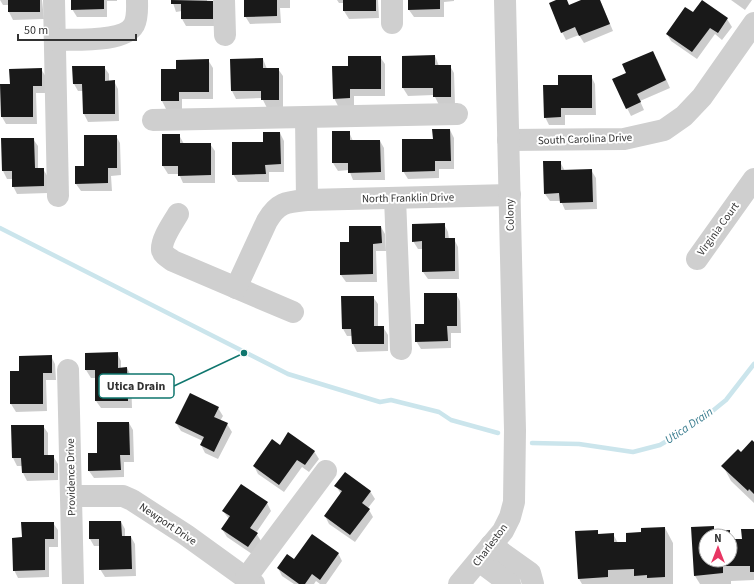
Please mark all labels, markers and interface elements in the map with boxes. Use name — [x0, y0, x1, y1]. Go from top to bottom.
scale bar — [18, 16, 136, 42]
text: 50 m — [24, 22, 48, 39]
street label: South Carolina Drive — [538, 130, 633, 148]
street label: North Franklin Drive — [362, 190, 455, 206]
street label: Colony — [502, 199, 518, 231]
street label: Virginia Court — [694, 199, 743, 259]
callout: Utica Drain — [99, 374, 174, 398]
text: Utica Drain — [107, 378, 165, 395]
water label: Utica Drain — [662, 404, 716, 448]
street label: Providence Drive — [63, 438, 79, 516]
street label: Newport Drive — [136, 499, 200, 549]
street label: Charleston — [469, 521, 511, 569]
north arrow — [698, 528, 738, 568]
text: N — [714, 531, 722, 546]

